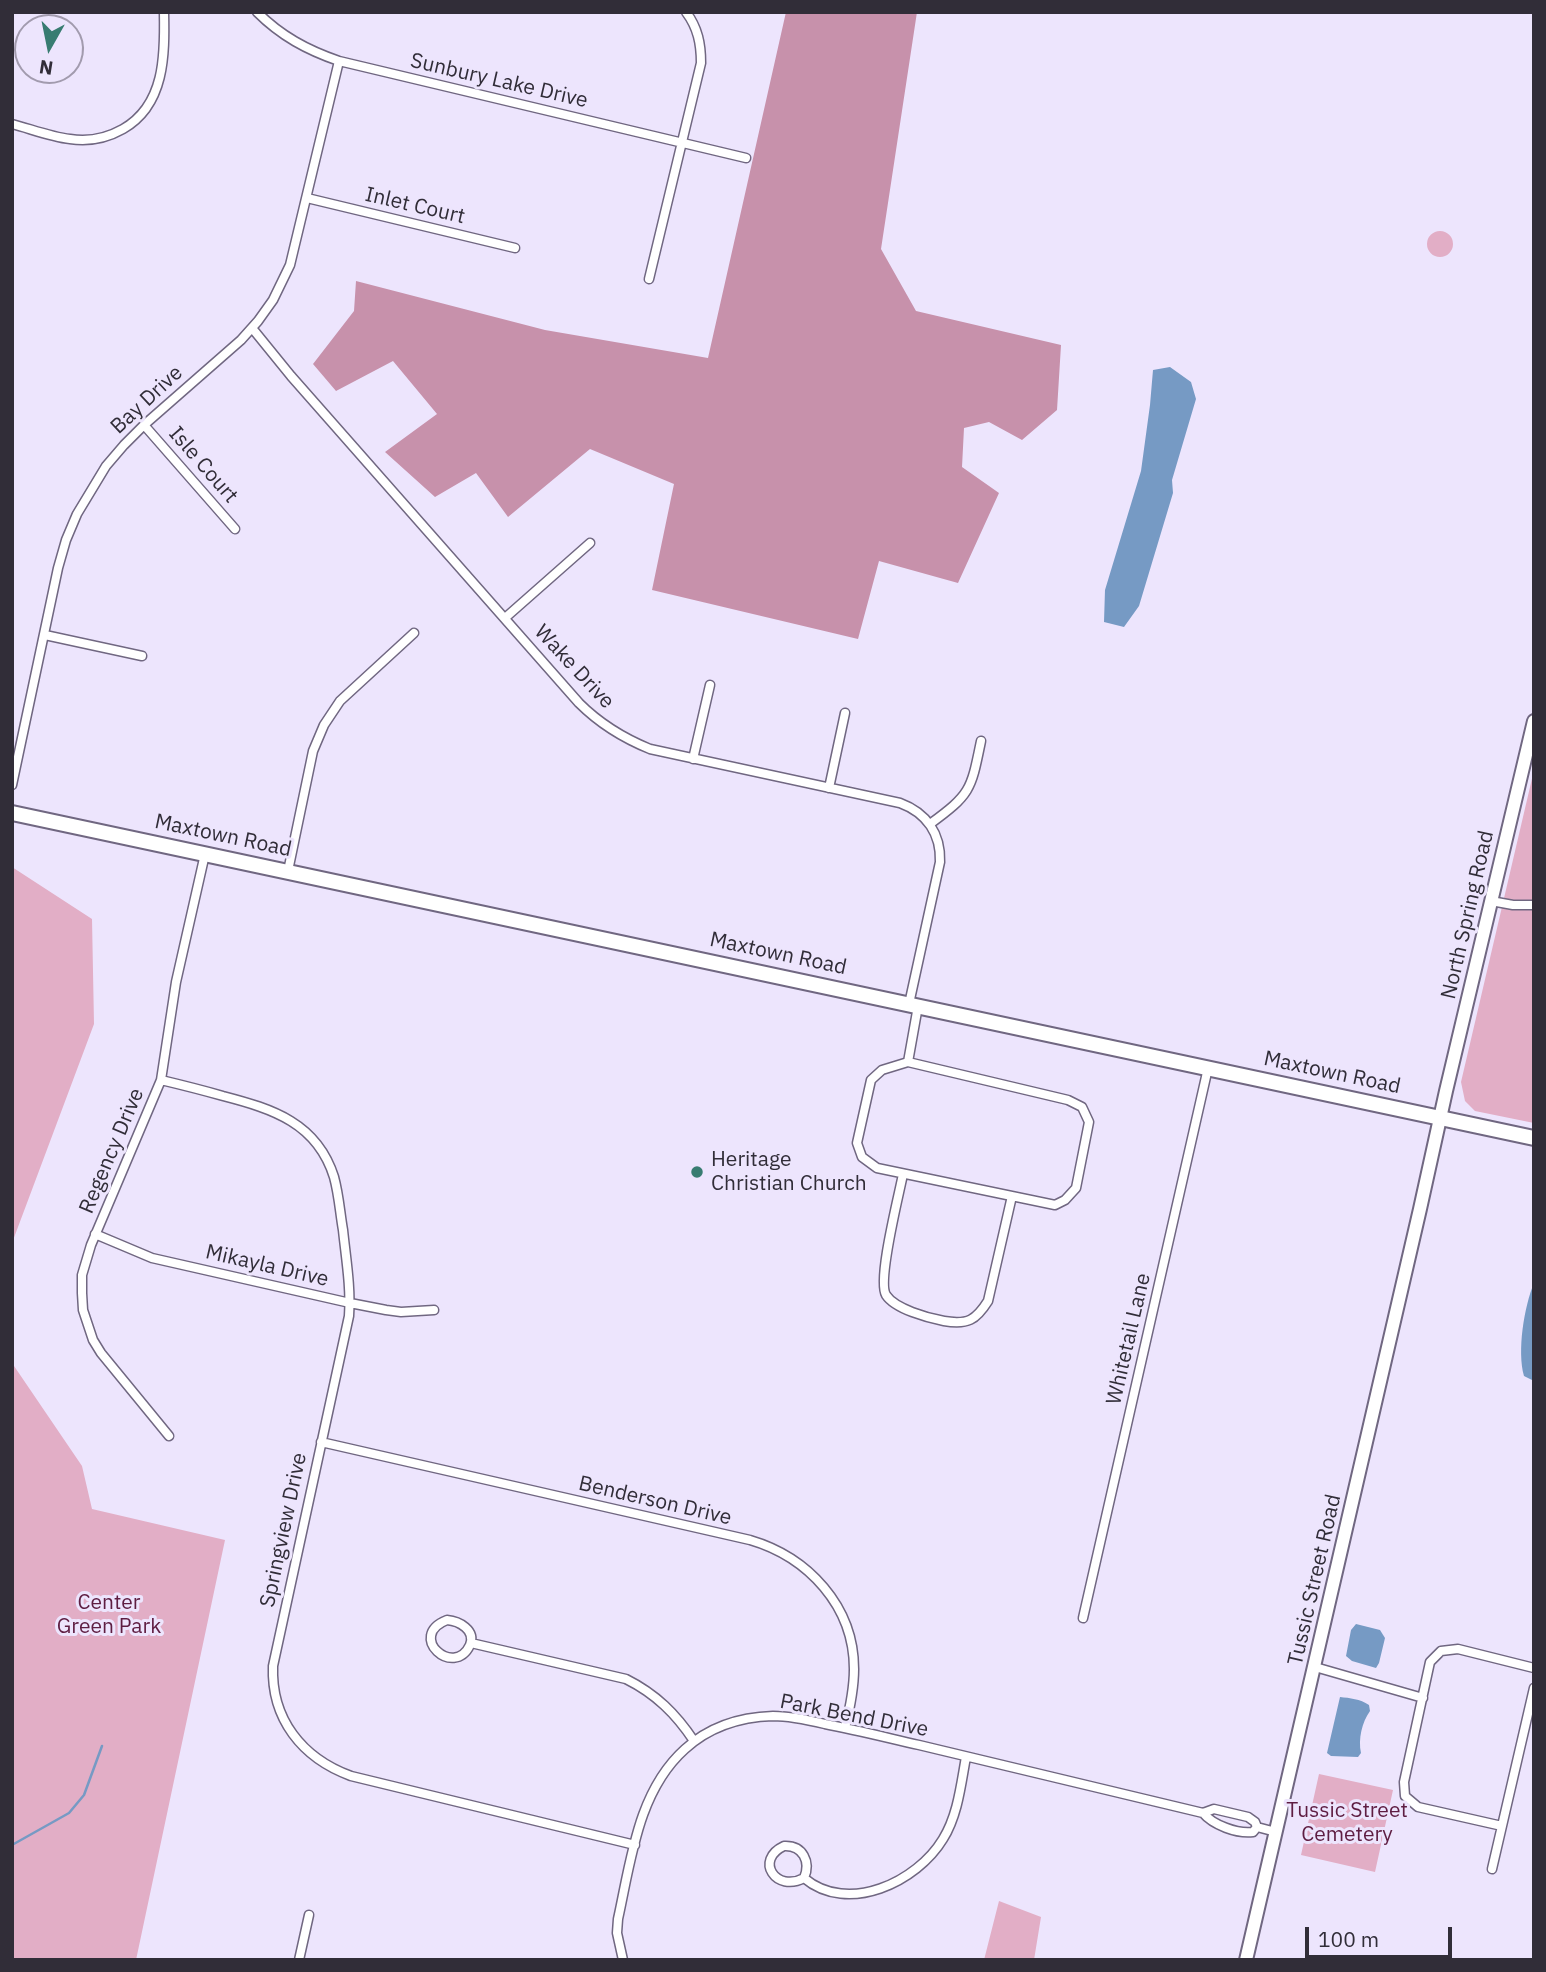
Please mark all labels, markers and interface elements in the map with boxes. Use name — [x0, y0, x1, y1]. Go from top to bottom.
north arrow — [14, 14, 84, 84]
street label: Sunbury Lake Drive — [408, 48, 590, 114]
text: N — [37, 55, 55, 81]
street label: Inlet Court — [363, 182, 467, 230]
street label: Bay Drive — [106, 360, 188, 440]
street label: Isle Court — [163, 422, 243, 508]
street label: Wake Drive — [529, 620, 619, 714]
street label: Maxtown Road — [152, 809, 294, 863]
street label: North Spring Road — [1436, 828, 1500, 1002]
street label: Maxtown Road — [707, 927, 849, 981]
street label: Maxtown Road — [1261, 1046, 1403, 1100]
street label: Regency Drive — [74, 1084, 150, 1218]
place label: Heritage Christian Church — [711, 1147, 867, 1197]
marker: Heritage Christian Church — [689, 1164, 705, 1180]
street label: Mikayla Drive — [203, 1240, 331, 1292]
street label: Whitetail Lane — [1102, 1271, 1156, 1407]
street label: Springview Drive — [255, 1451, 313, 1609]
street label: Benderson Drive — [576, 1471, 734, 1531]
street label: Tussic Street Road — [1283, 1492, 1347, 1668]
park label: Center Green Park — [57, 1590, 161, 1640]
street label: Park Bend Drive — [778, 1689, 930, 1743]
park label: Tussic Street Cemetery — [1286, 1798, 1408, 1848]
scale bar — [1308, 1912, 1455, 1956]
text: 100 m — [1318, 1925, 1379, 1953]

